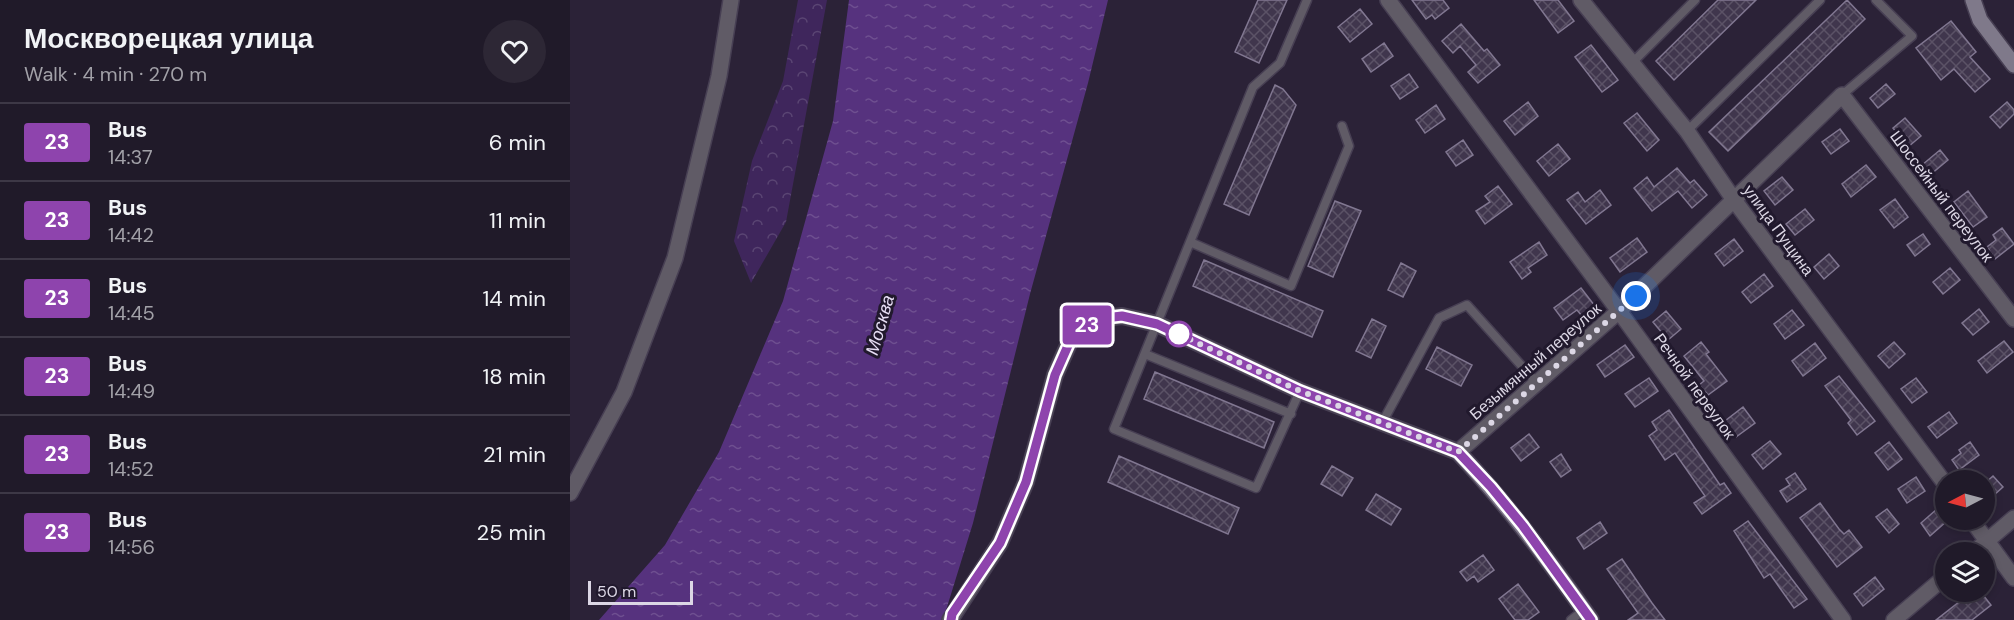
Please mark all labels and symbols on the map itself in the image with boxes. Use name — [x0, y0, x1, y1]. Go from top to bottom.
street label: Шоссейный переулок — [1885, 126, 1998, 267]
street label: улица Пущина — [1738, 181, 1819, 280]
your location — [1621, 281, 1651, 311]
water label: Москва — [860, 292, 900, 358]
street label: Безымянный переулок — [1465, 298, 1606, 424]
line badge: 23 — [1060, 306, 1114, 344]
unlabelled marker — [1166, 321, 1192, 347]
street label: Речной переулок — [1649, 329, 1741, 444]
north arrow — [1935, 470, 1995, 530]
scale bar — [588, 578, 693, 606]

